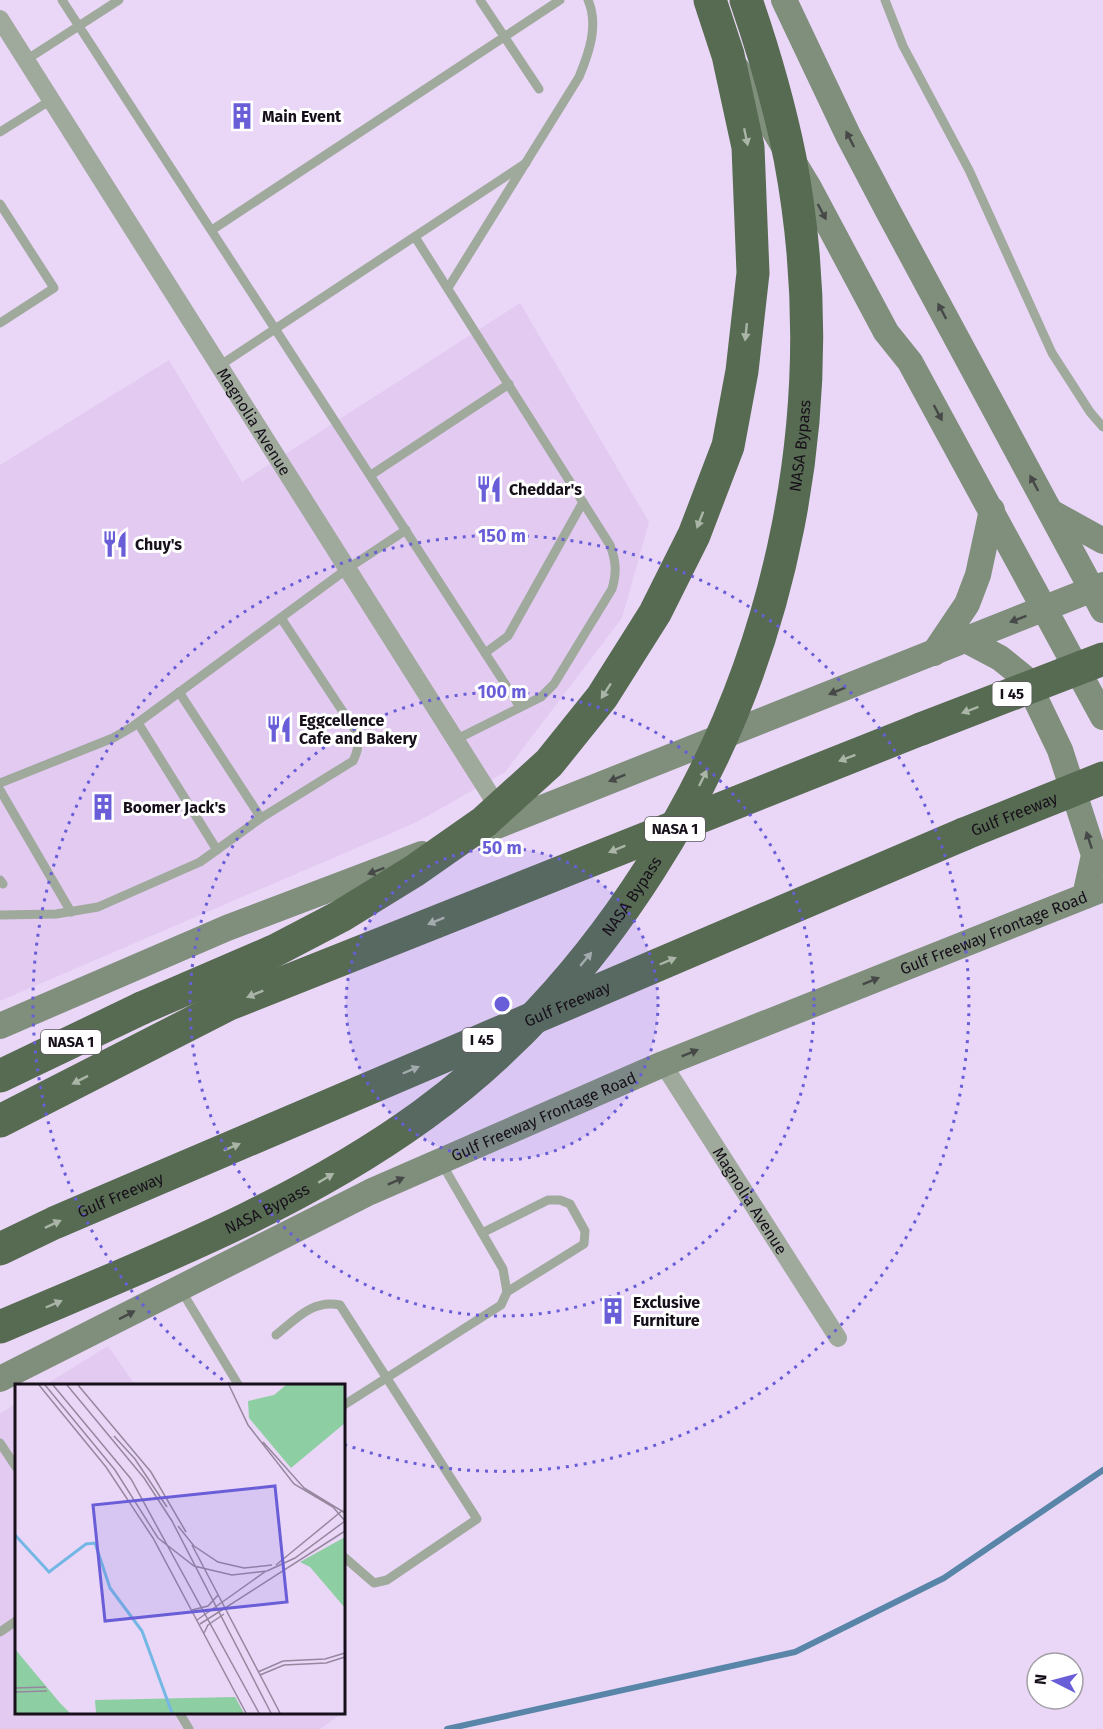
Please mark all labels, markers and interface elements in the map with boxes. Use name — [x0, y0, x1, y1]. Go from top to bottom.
building icon: Main Event — [227, 101, 257, 131]
place label: Main Event — [262, 107, 342, 126]
one-way arrow — [742, 128, 751, 147]
one-way arrow — [846, 130, 856, 148]
one-way arrow — [817, 204, 827, 221]
one-way arrow — [937, 302, 947, 319]
one-way arrow — [741, 322, 751, 341]
street label: Magnolia Avenue — [213, 364, 295, 479]
street label: NASA Bypass — [785, 399, 814, 493]
one-way arrow — [933, 405, 943, 422]
restaurant icon: Cheddar's — [474, 474, 504, 504]
one-way arrow — [1029, 474, 1039, 491]
place label: Cheddar's — [509, 480, 582, 499]
one-way arrow — [694, 511, 704, 529]
text: 150 m — [478, 525, 526, 547]
restaurant icon: Chuy's — [100, 529, 130, 559]
place label: Chuy's — [135, 535, 182, 554]
one-way arrow — [1009, 615, 1027, 624]
text: 100 m — [478, 681, 526, 703]
road number: I 45 — [992, 682, 1032, 706]
one-way arrow — [601, 683, 612, 699]
one-way arrow — [828, 687, 846, 696]
one-way arrow — [961, 706, 979, 715]
place label: Eggcellence Cafe and Bakery — [299, 711, 418, 748]
restaurant icon: Eggcellence Cafe and Bakery — [264, 714, 294, 744]
one-way arrow — [838, 753, 856, 763]
one-way arrow — [698, 770, 708, 787]
one-way arrow — [607, 774, 625, 784]
street label: Gulf Freeway — [968, 788, 1061, 840]
building icon: Boomer Jack's — [88, 792, 118, 822]
place label: Boomer Jack's — [123, 798, 226, 817]
road number: NASA 1 — [645, 817, 705, 841]
one-way arrow — [1084, 831, 1093, 849]
text: 50 m — [482, 837, 522, 859]
one-way arrow — [608, 845, 626, 854]
street label: NASA Bypass — [598, 853, 666, 940]
one-way arrow — [367, 867, 385, 877]
street label: Gulf Freeway Frontage Road — [897, 887, 1090, 979]
one-way arrow — [427, 917, 445, 926]
one-way arrow — [579, 952, 592, 967]
one-way arrow — [659, 956, 677, 965]
one-way arrow — [862, 976, 880, 985]
street label: Gulf Freeway — [521, 977, 613, 1031]
one-way arrow — [245, 989, 263, 999]
centre of rings — [492, 994, 512, 1014]
road number: I 45 — [462, 1028, 502, 1052]
road number: NASA 1 — [41, 1030, 101, 1054]
one-way arrow — [681, 1048, 699, 1057]
one-way arrow — [403, 1065, 421, 1075]
street label: Gulf Freeway Frontage Road — [448, 1068, 639, 1165]
one-way arrow — [72, 1076, 89, 1085]
one-way arrow — [223, 1142, 241, 1151]
street label: Magnolia Avenue — [709, 1144, 791, 1258]
street label: Gulf Freeway — [75, 1168, 167, 1222]
one-way arrow — [318, 1173, 335, 1183]
one-way arrow — [387, 1176, 405, 1186]
street label: NASA Bypass — [222, 1179, 313, 1238]
one-way arrow — [44, 1219, 62, 1229]
place label: Exclusive Furniture — [633, 1293, 700, 1330]
building icon: Exclusive Furniture — [598, 1296, 628, 1326]
one-way arrow — [45, 1299, 63, 1309]
one-way arrow — [119, 1310, 136, 1320]
inset map — [15, 1384, 345, 1714]
north arrow — [1025, 1651, 1085, 1711]
text: N — [1031, 1673, 1051, 1686]

